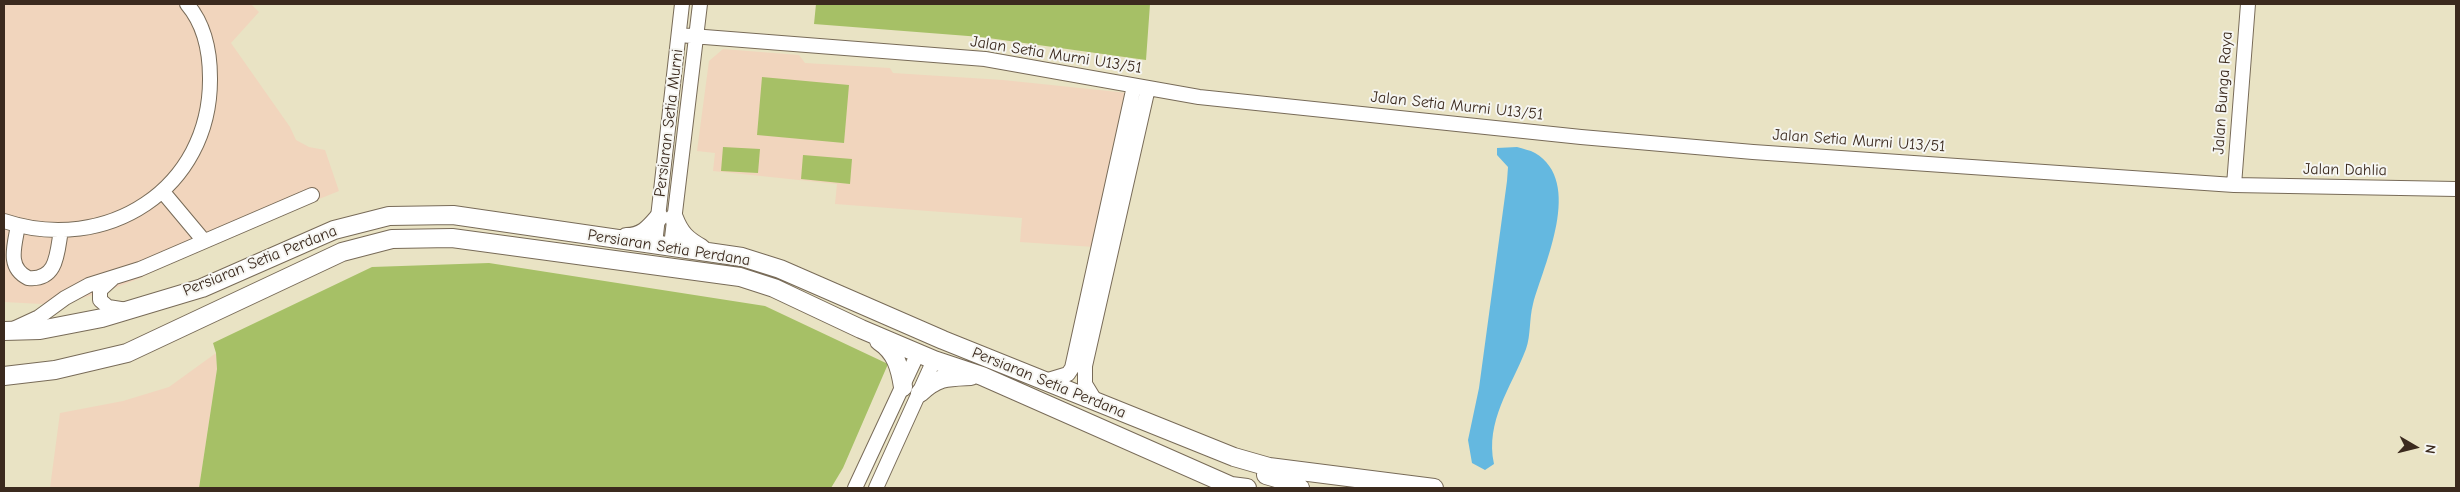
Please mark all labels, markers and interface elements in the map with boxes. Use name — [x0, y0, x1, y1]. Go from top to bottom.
street label: Jalan Bunga Raya — [2209, 31, 2237, 155]
street label: Jalan Setia Murni U13/51 — [969, 32, 1143, 78]
street label: Persiaran Setia Murni — [650, 48, 688, 198]
street label: Jalan Setia Murni U13/51 — [1370, 87, 1544, 125]
street label: Jalan Setia Murni U13/51 — [1772, 125, 1946, 157]
street label: Jalan Dahlia — [2303, 160, 2387, 180]
street label: Persiaran Setia Perdana — [180, 221, 340, 301]
street label: Persiaran Setia Perdana — [586, 226, 752, 270]
street label: Persiaran Setia Perdana — [969, 343, 1129, 423]
north arrow — [2390, 422, 2440, 472]
text: N — [2421, 443, 2439, 455]

